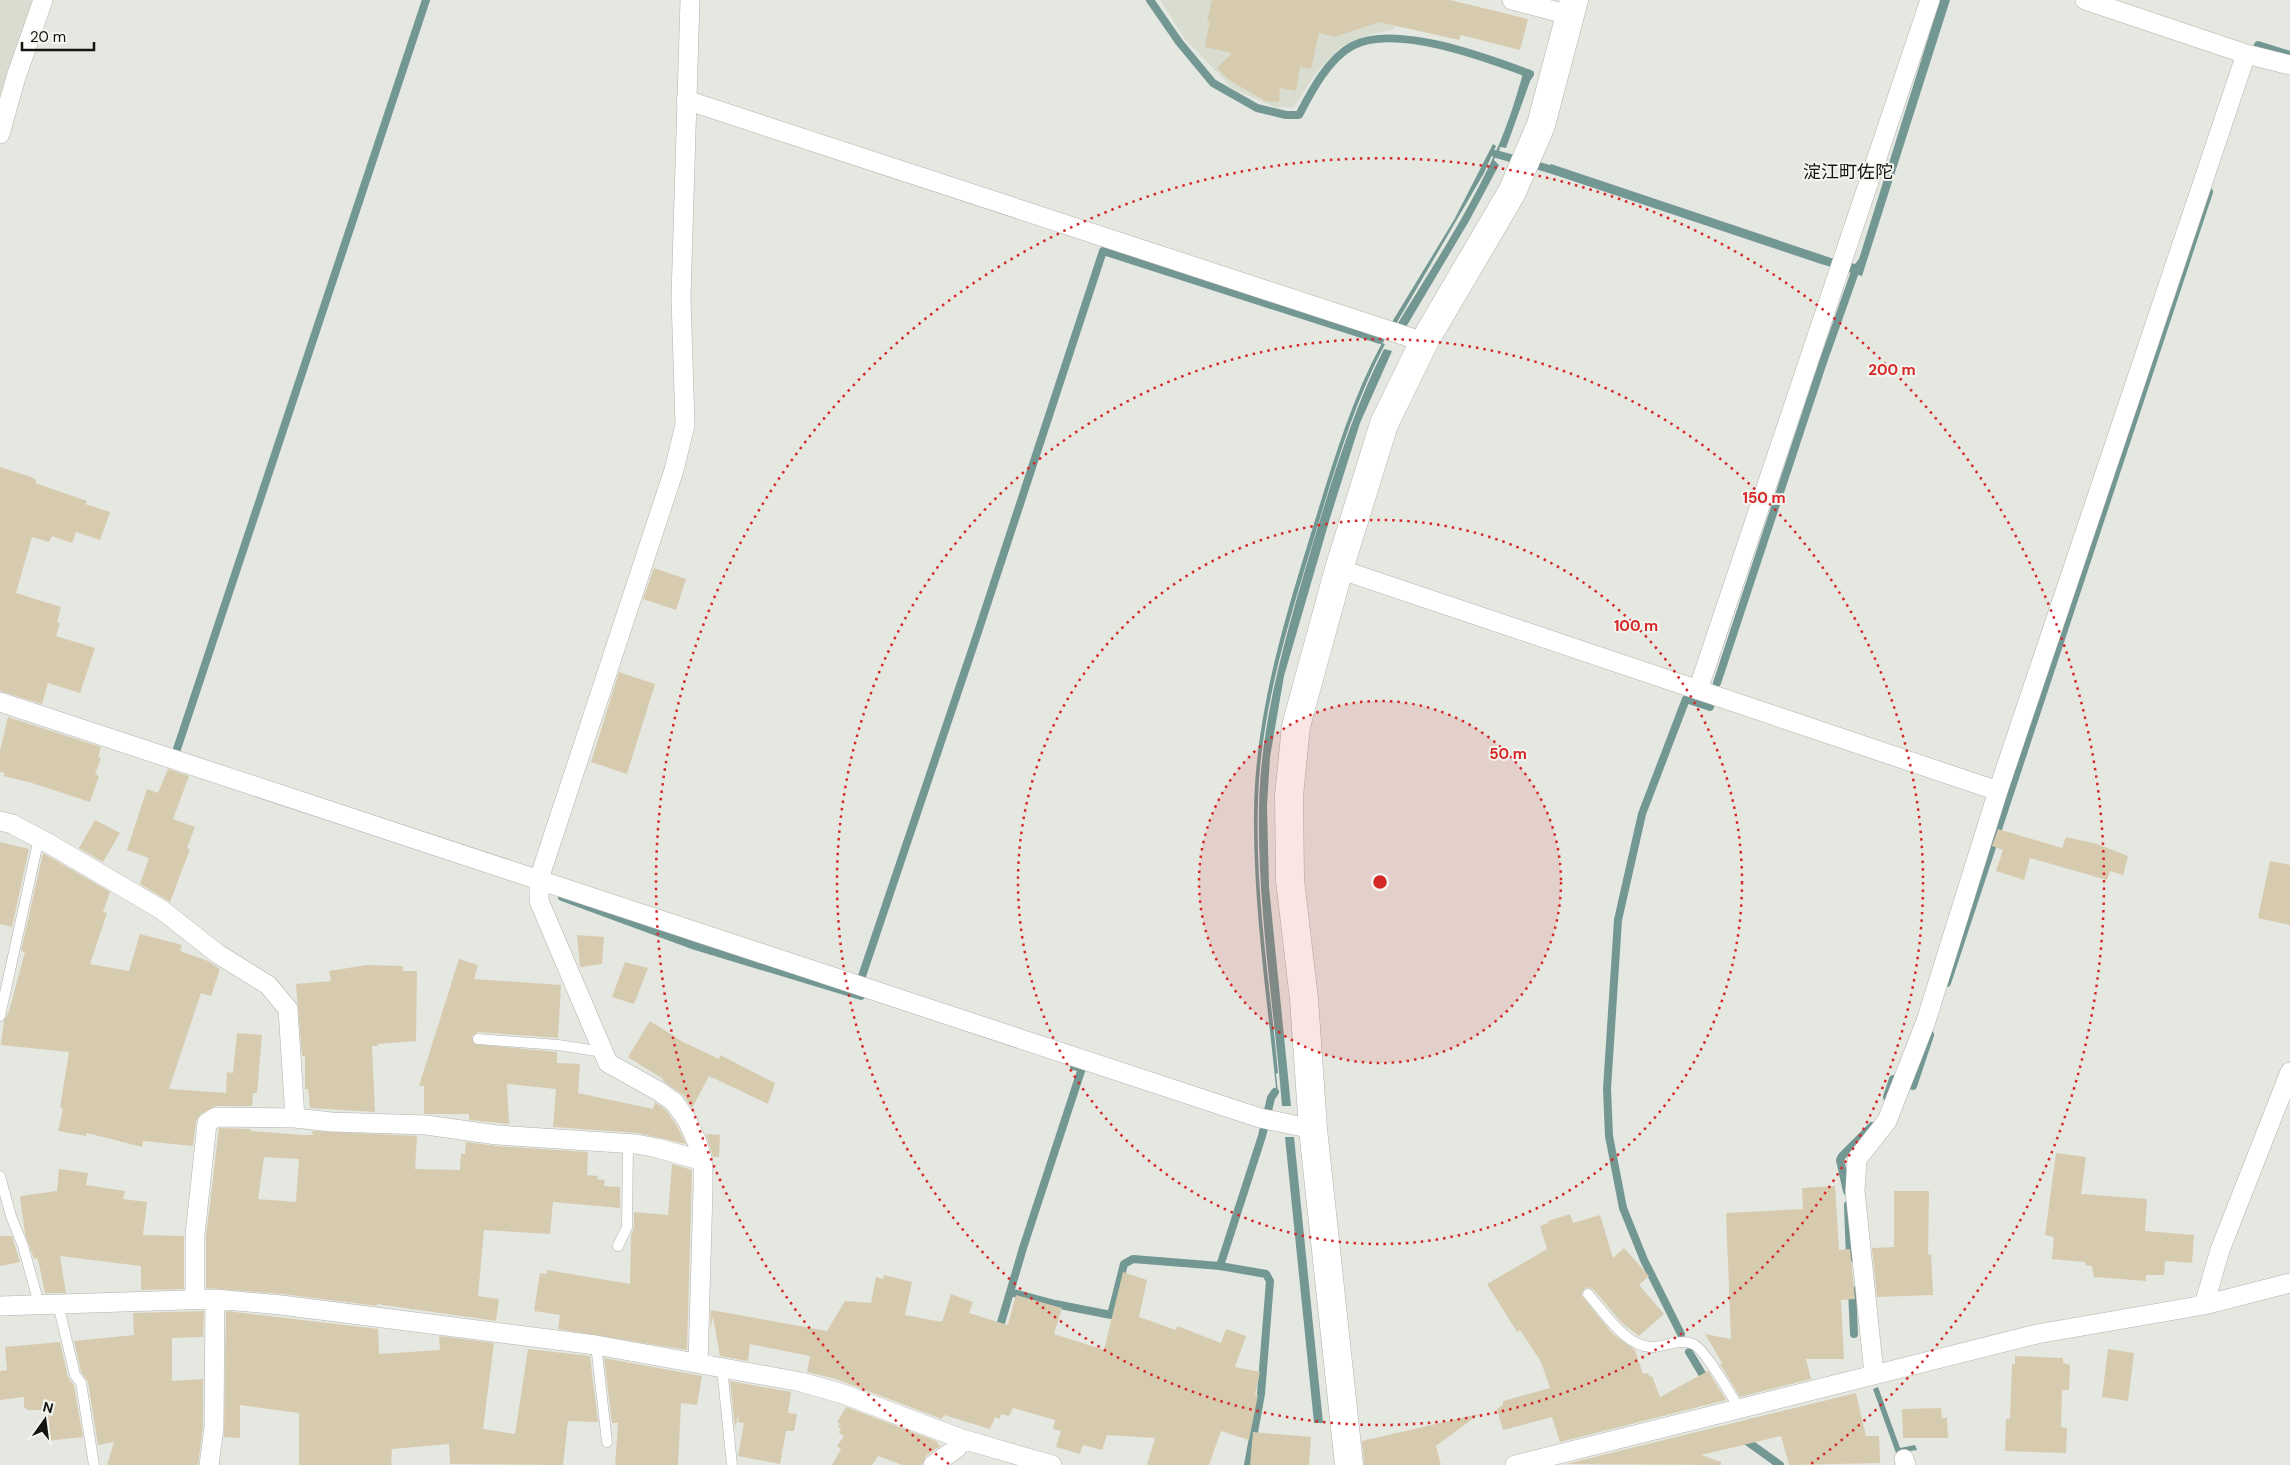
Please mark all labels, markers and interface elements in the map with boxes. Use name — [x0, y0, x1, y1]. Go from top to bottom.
scale bar — [22, 20, 95, 52]
text: 20 m — [30, 27, 66, 47]
district label: 淀江町佐陀 — [1803, 160, 1893, 184]
text: 200 m — [1868, 360, 1916, 380]
text: 150 m — [1743, 488, 1786, 508]
text: 100 m — [1614, 616, 1658, 636]
text: 50 m — [1489, 744, 1527, 764]
centre of rings — [1371, 873, 1389, 891]
north arrow — [20, 1395, 70, 1445]
text: N — [41, 1397, 55, 1417]

